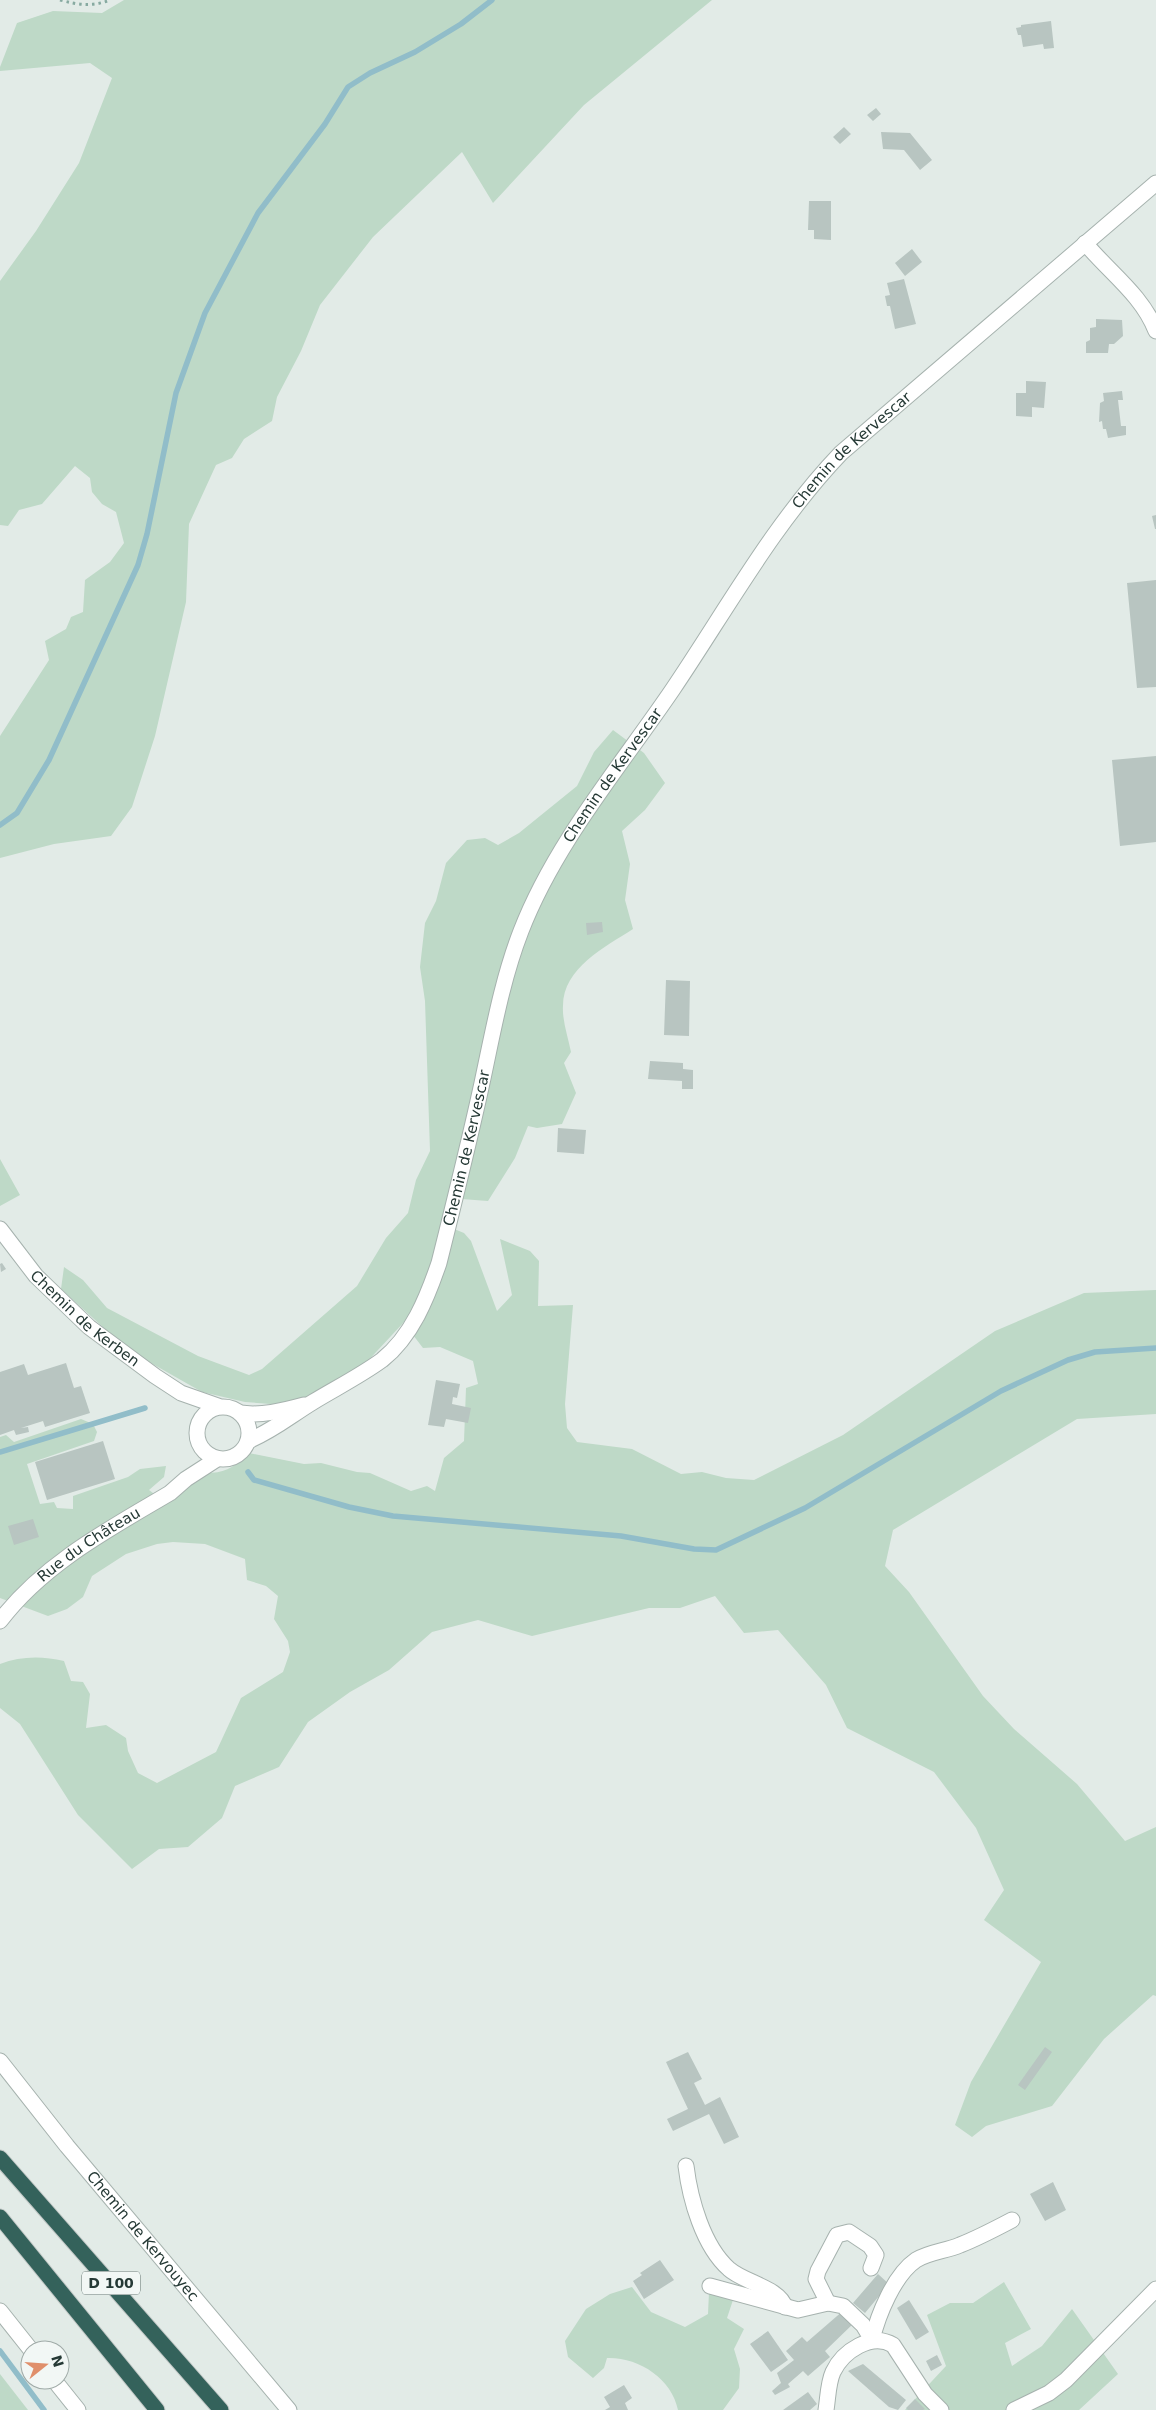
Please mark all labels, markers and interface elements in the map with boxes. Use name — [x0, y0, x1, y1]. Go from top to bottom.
street label: Chemin de Kervescar — [788, 387, 915, 512]
street label: Chemin de Kervescar — [559, 704, 666, 846]
street label: Chemin de Kervescar — [440, 1067, 494, 1228]
street label: Chemin de Kerben — [26, 1266, 143, 1370]
street label: Rue du Château — [34, 1503, 143, 1586]
street label: Chemin de Kervouyec — [83, 2167, 203, 2305]
road number: D 100 — [82, 2272, 140, 2294]
north arrow — [20, 2340, 70, 2390]
text: N — [48, 2353, 67, 2369]

